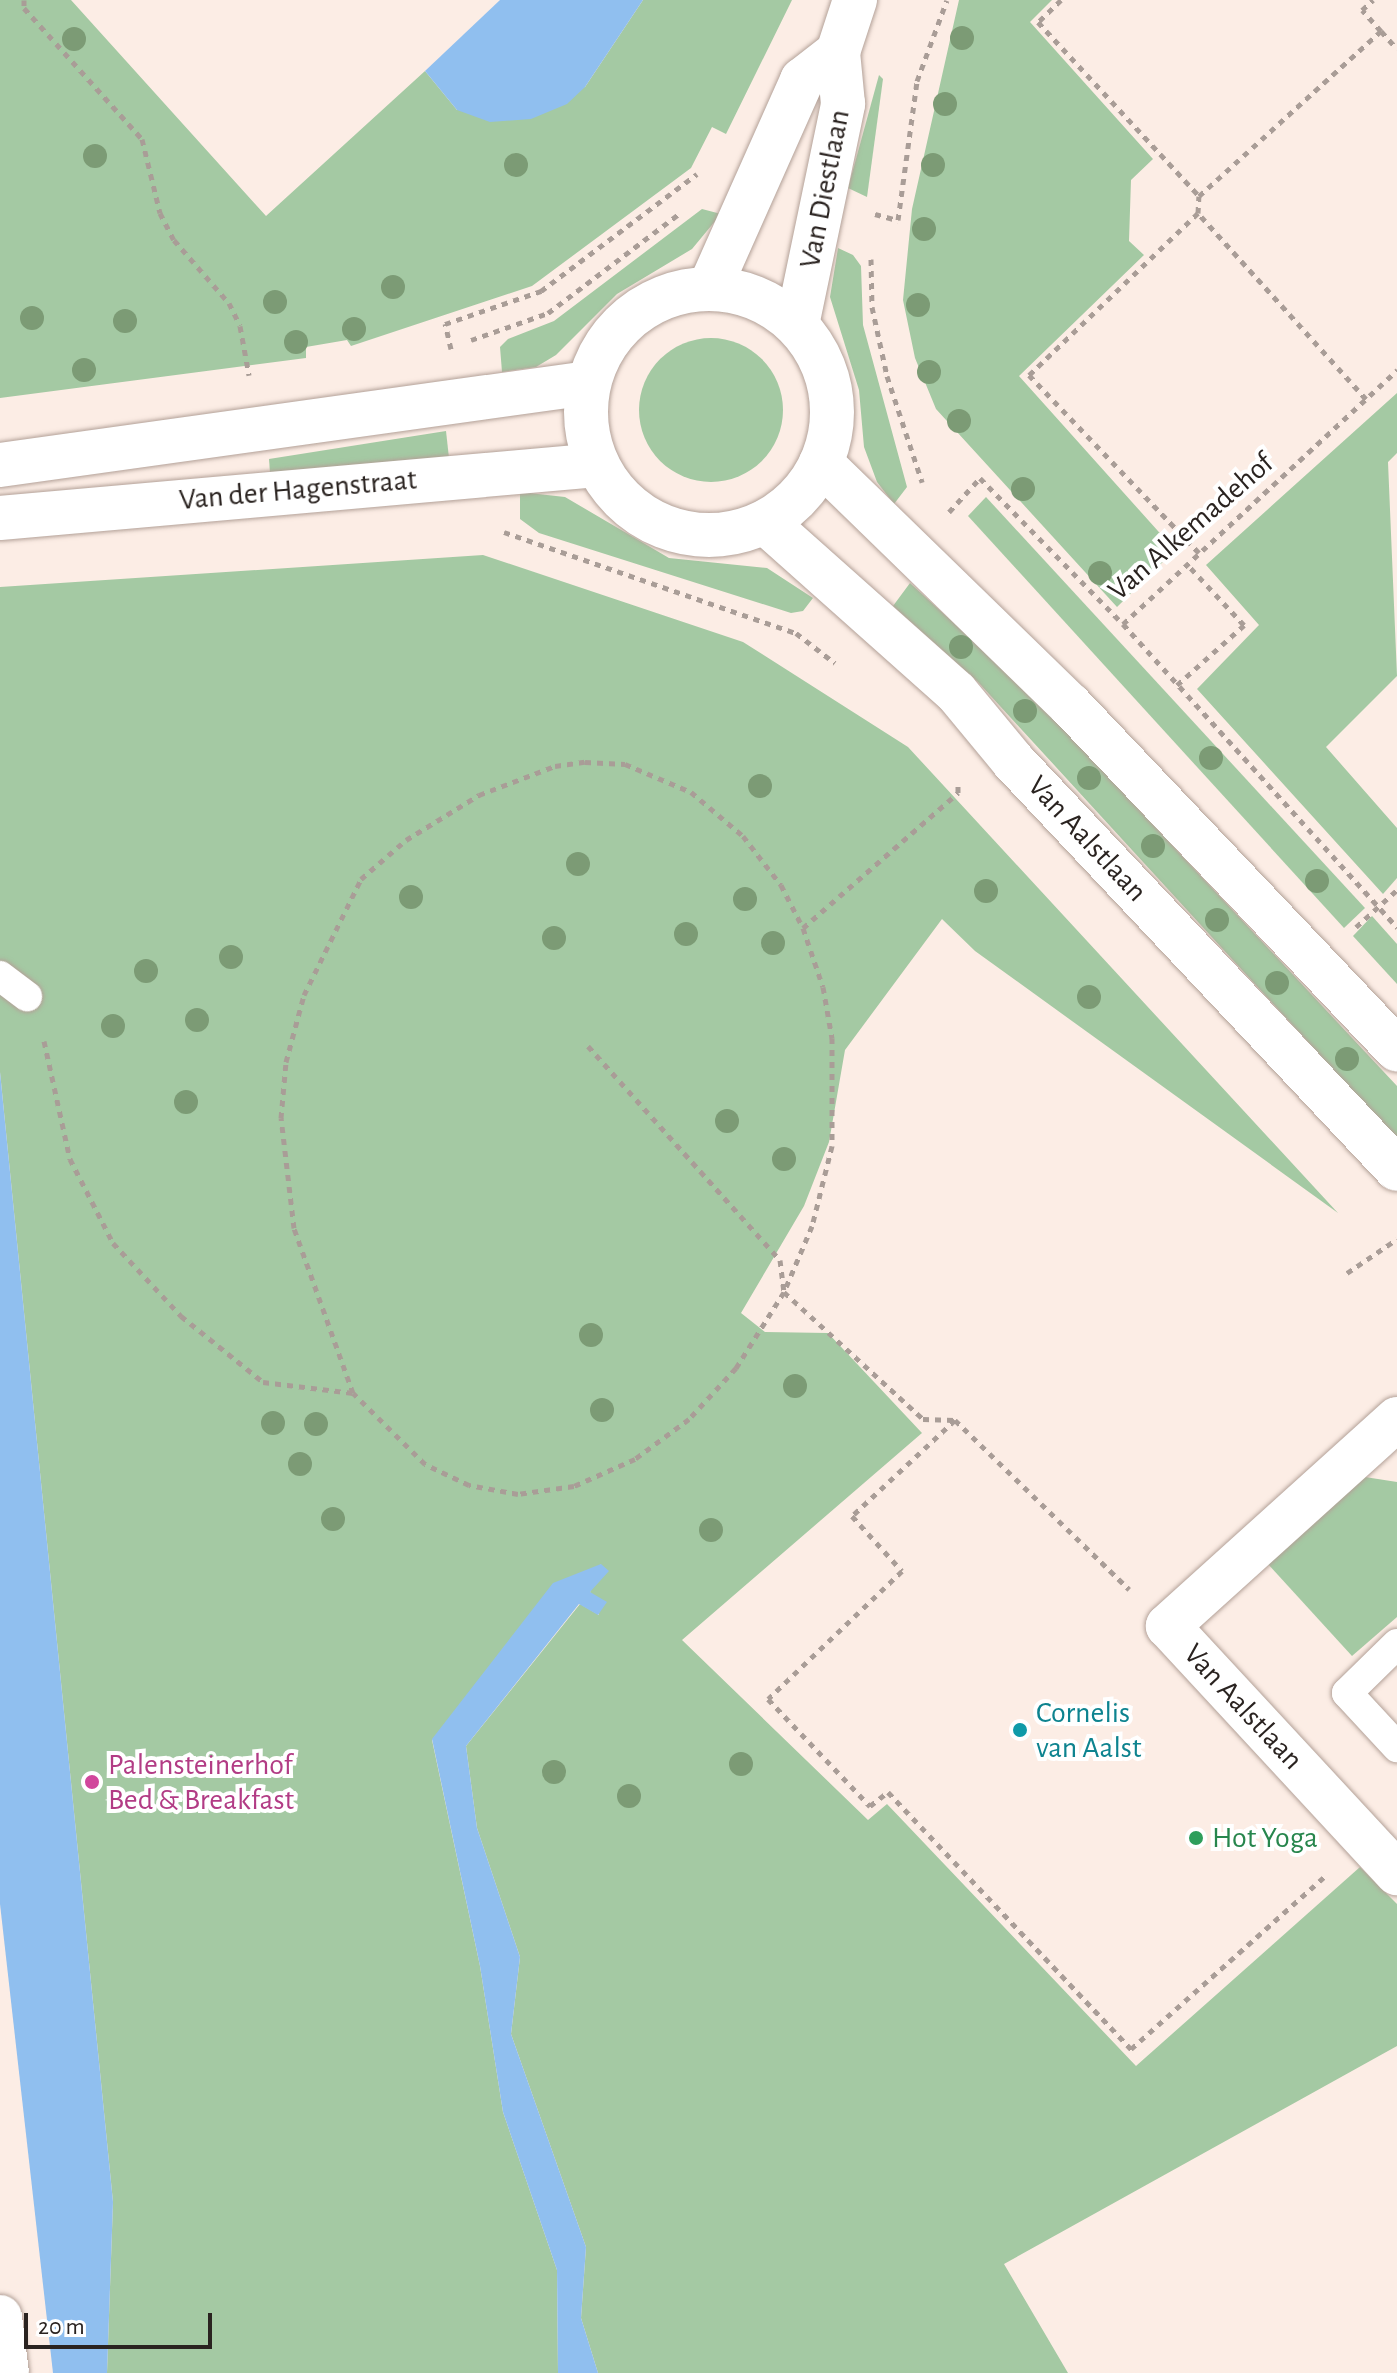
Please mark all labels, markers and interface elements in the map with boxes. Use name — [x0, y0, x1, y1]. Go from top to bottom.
street label: Van Diestlaan — [792, 107, 858, 271]
street label: Van Alkemadehof — [1101, 445, 1281, 609]
street label: Van der Hagenstraat — [178, 462, 418, 518]
street label: Van Aalstlaan — [1020, 769, 1154, 909]
street label: Van Aalstlaan — [1176, 1637, 1310, 1777]
place label: Cornelis van Aalst — [1036, 1695, 1141, 1766]
marker: Cornelis van Aalst — [1011, 1721, 1029, 1739]
place label: Palensteinerhof Bed & Breakfast — [108, 1747, 294, 1818]
marker: Palensteinerhof Bed & Breakfast — [83, 1773, 101, 1791]
place label: Hot Yoga — [1212, 1820, 1318, 1856]
marker: Hot Yoga — [1187, 1829, 1205, 1847]
scale bar — [28, 2297, 216, 2347]
text: 20 m — [38, 2315, 85, 2339]

